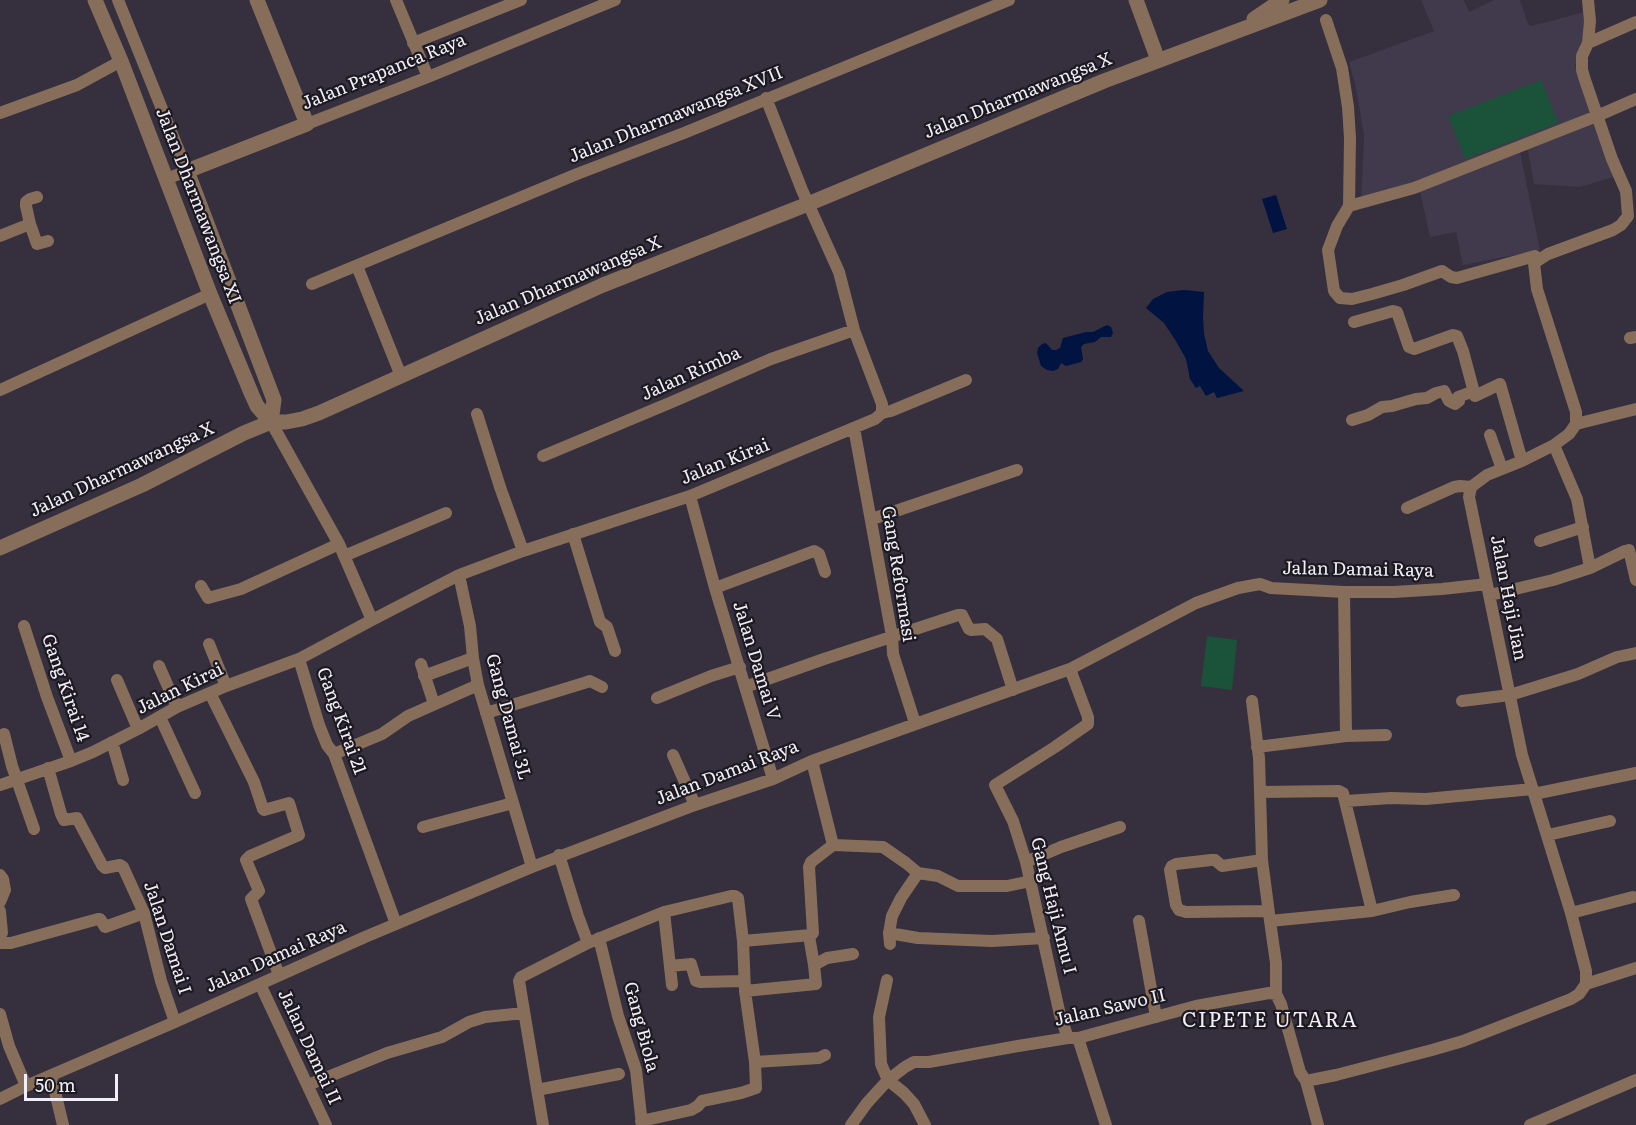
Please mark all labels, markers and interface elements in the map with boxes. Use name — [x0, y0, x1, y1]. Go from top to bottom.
street label: Jalan Prapanca Raya — [299, 29, 469, 115]
street label: Jalan Dharmawangsa X — [921, 48, 1115, 144]
street label: Jalan Dharmawangsa XVII — [566, 62, 786, 168]
street label: Jalan Dharmawangsa XI — [151, 105, 245, 307]
street label: Jalan Dharmawangsa X — [471, 232, 665, 330]
street label: Jalan Rimba — [638, 342, 744, 406]
street label: Jalan Dharmawangsa X — [26, 418, 218, 522]
street label: Jalan Kirai — [677, 434, 773, 490]
street label: Gang Reformasi — [877, 505, 919, 643]
street label: Jalan Haji Jian — [1485, 534, 1531, 662]
street label: Jalan Damai Raya — [1282, 558, 1434, 582]
street label: Jalan Damai V — [728, 599, 784, 723]
street label: Gang Kirai 14 — [36, 631, 94, 745]
street label: Gang Damai 3L — [481, 651, 535, 783]
street label: Jalan Kirai — [133, 659, 227, 719]
street label: Gang Kirai 21 — [312, 664, 370, 778]
street label: Jalan Damai Raya — [652, 736, 802, 810]
street label: Gang Haji Amu I — [1026, 835, 1080, 977]
street label: Jalan Damai I — [139, 879, 195, 997]
street label: Jalan Damai Raya — [202, 916, 350, 998]
street label: Gang Biola — [619, 980, 663, 1074]
street label: Jalan Sawo II — [1052, 985, 1168, 1031]
street label: Jalan Damai II — [273, 986, 345, 1108]
district label: CIPETE UTARA — [1182, 1008, 1358, 1034]
scale bar — [27, 1062, 122, 1100]
text: 50 m — [35, 1071, 76, 1098]

